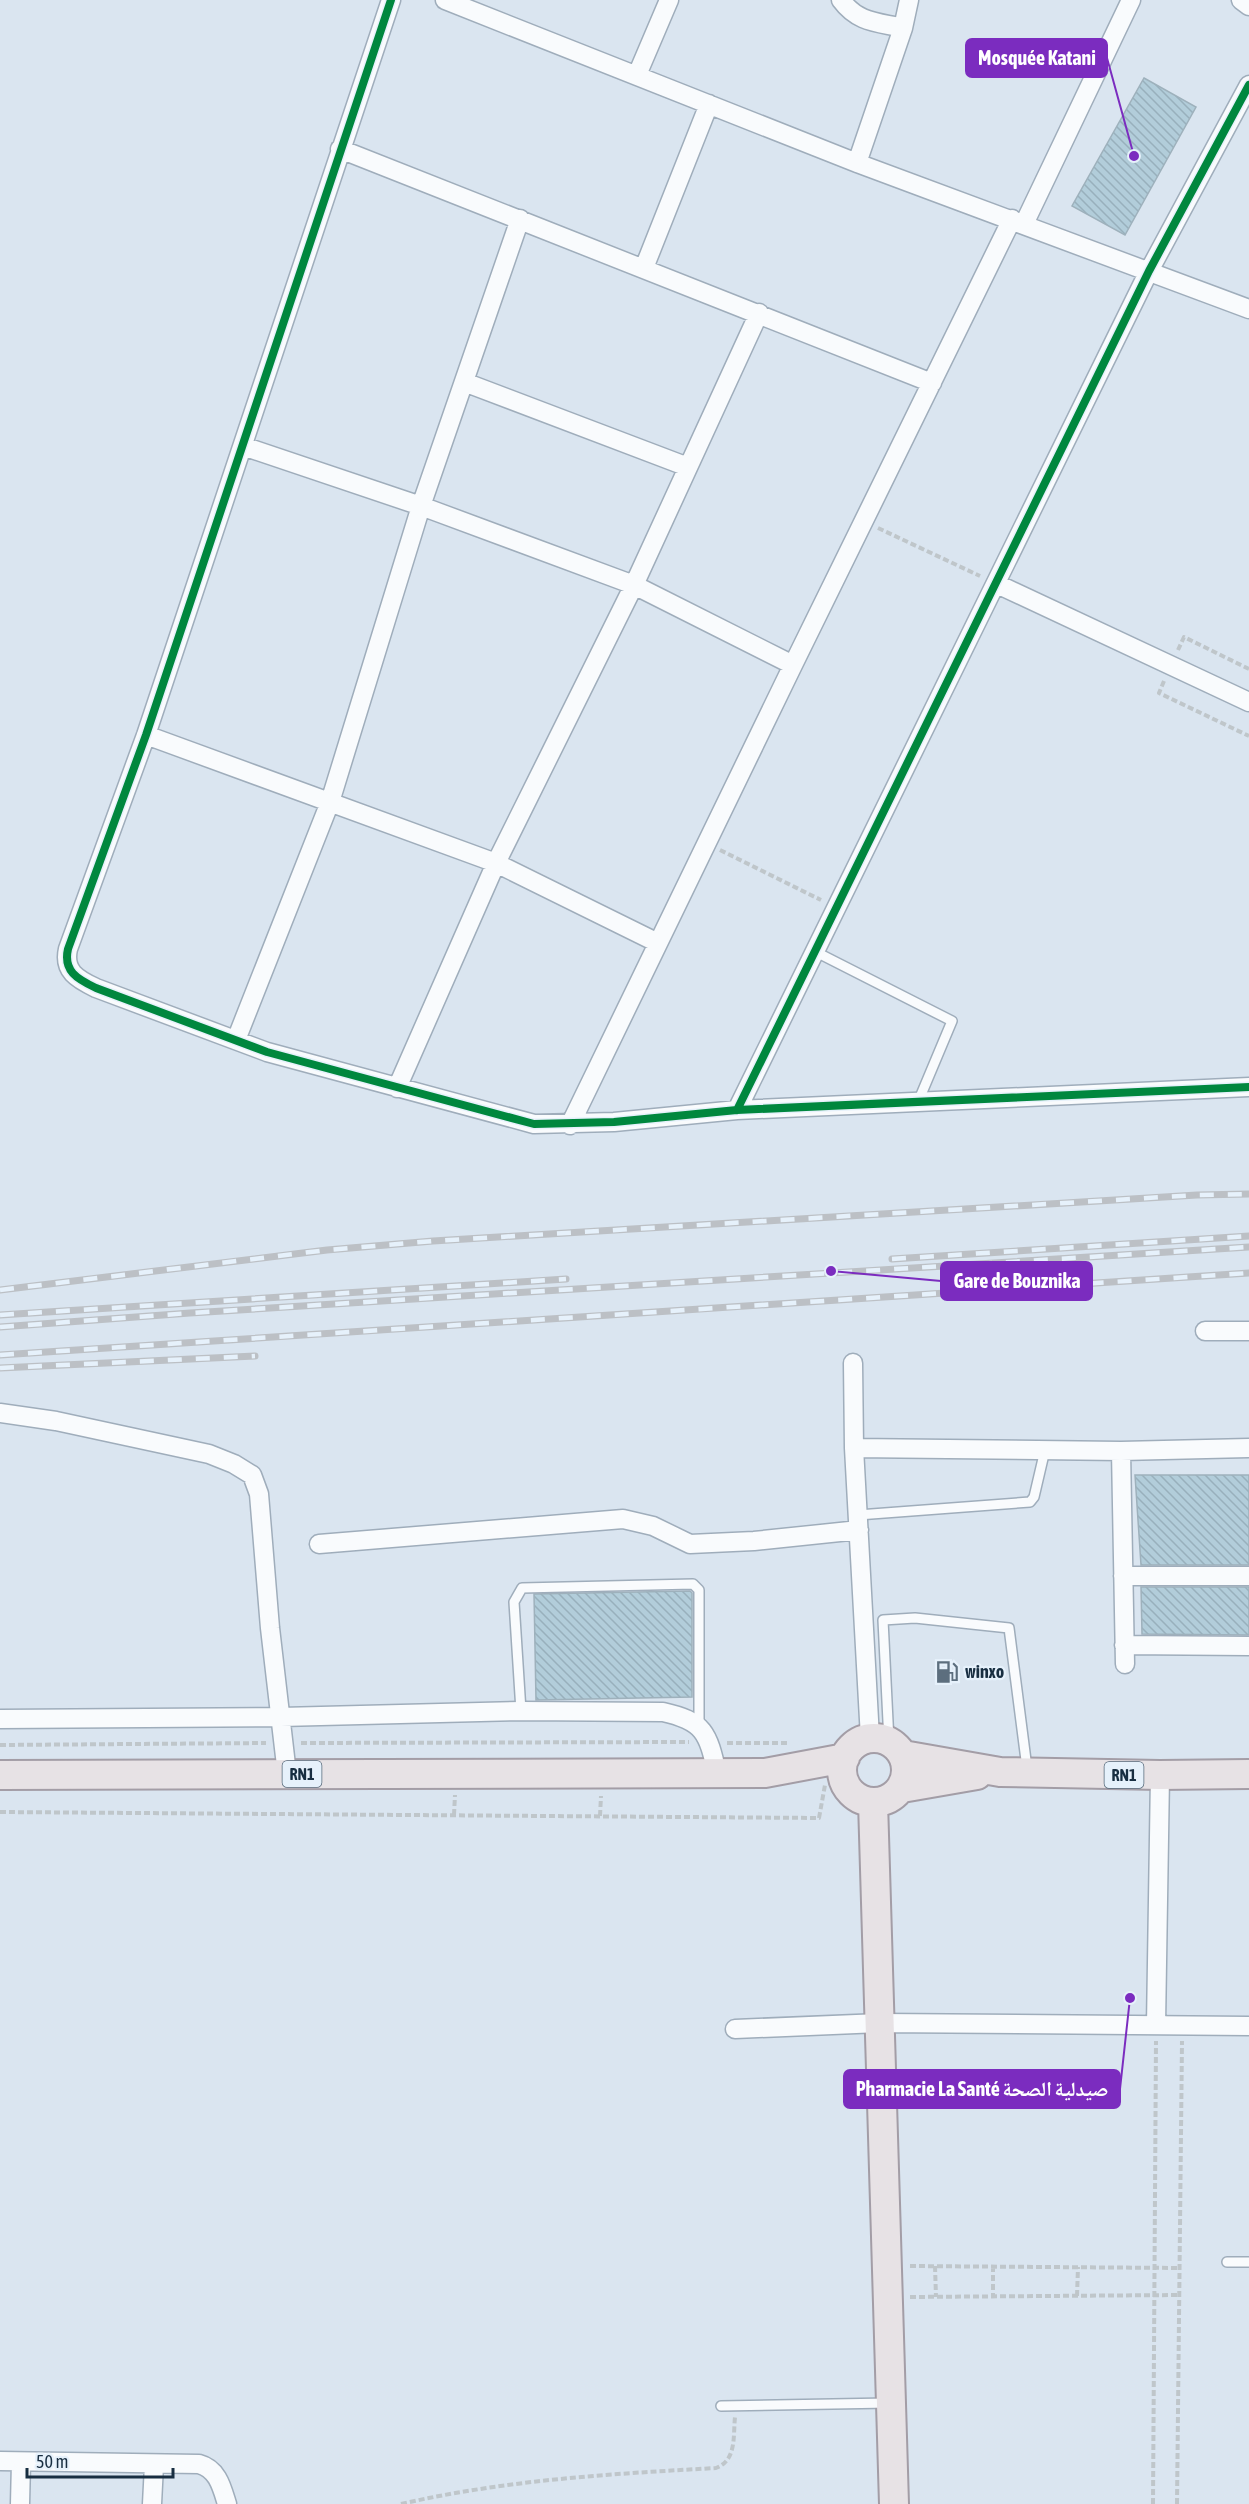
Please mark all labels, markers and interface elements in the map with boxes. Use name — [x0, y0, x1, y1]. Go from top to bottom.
callout: Mosquée Katani — [966, 39, 1107, 77]
text: Mosquée Katani — [978, 46, 1096, 69]
callout: Gare de Bouznika — [941, 1262, 1092, 1300]
text: Gare de Bouznika — [953, 1269, 1081, 1292]
fuel station icon: winxo — [934, 1659, 960, 1685]
place label: winxo — [965, 1661, 1004, 1682]
road number: RN1 — [282, 1761, 322, 1787]
road number: RN1 — [1104, 1762, 1144, 1788]
callout: Pharmacie La Santé صيدلية الصحة — [844, 2070, 1120, 2108]
text: Pharmacie La Santé صيدلية الصحة — [856, 2077, 1108, 2101]
scale bar — [27, 2441, 172, 2479]
text: 50 m — [36, 2451, 68, 2472]

